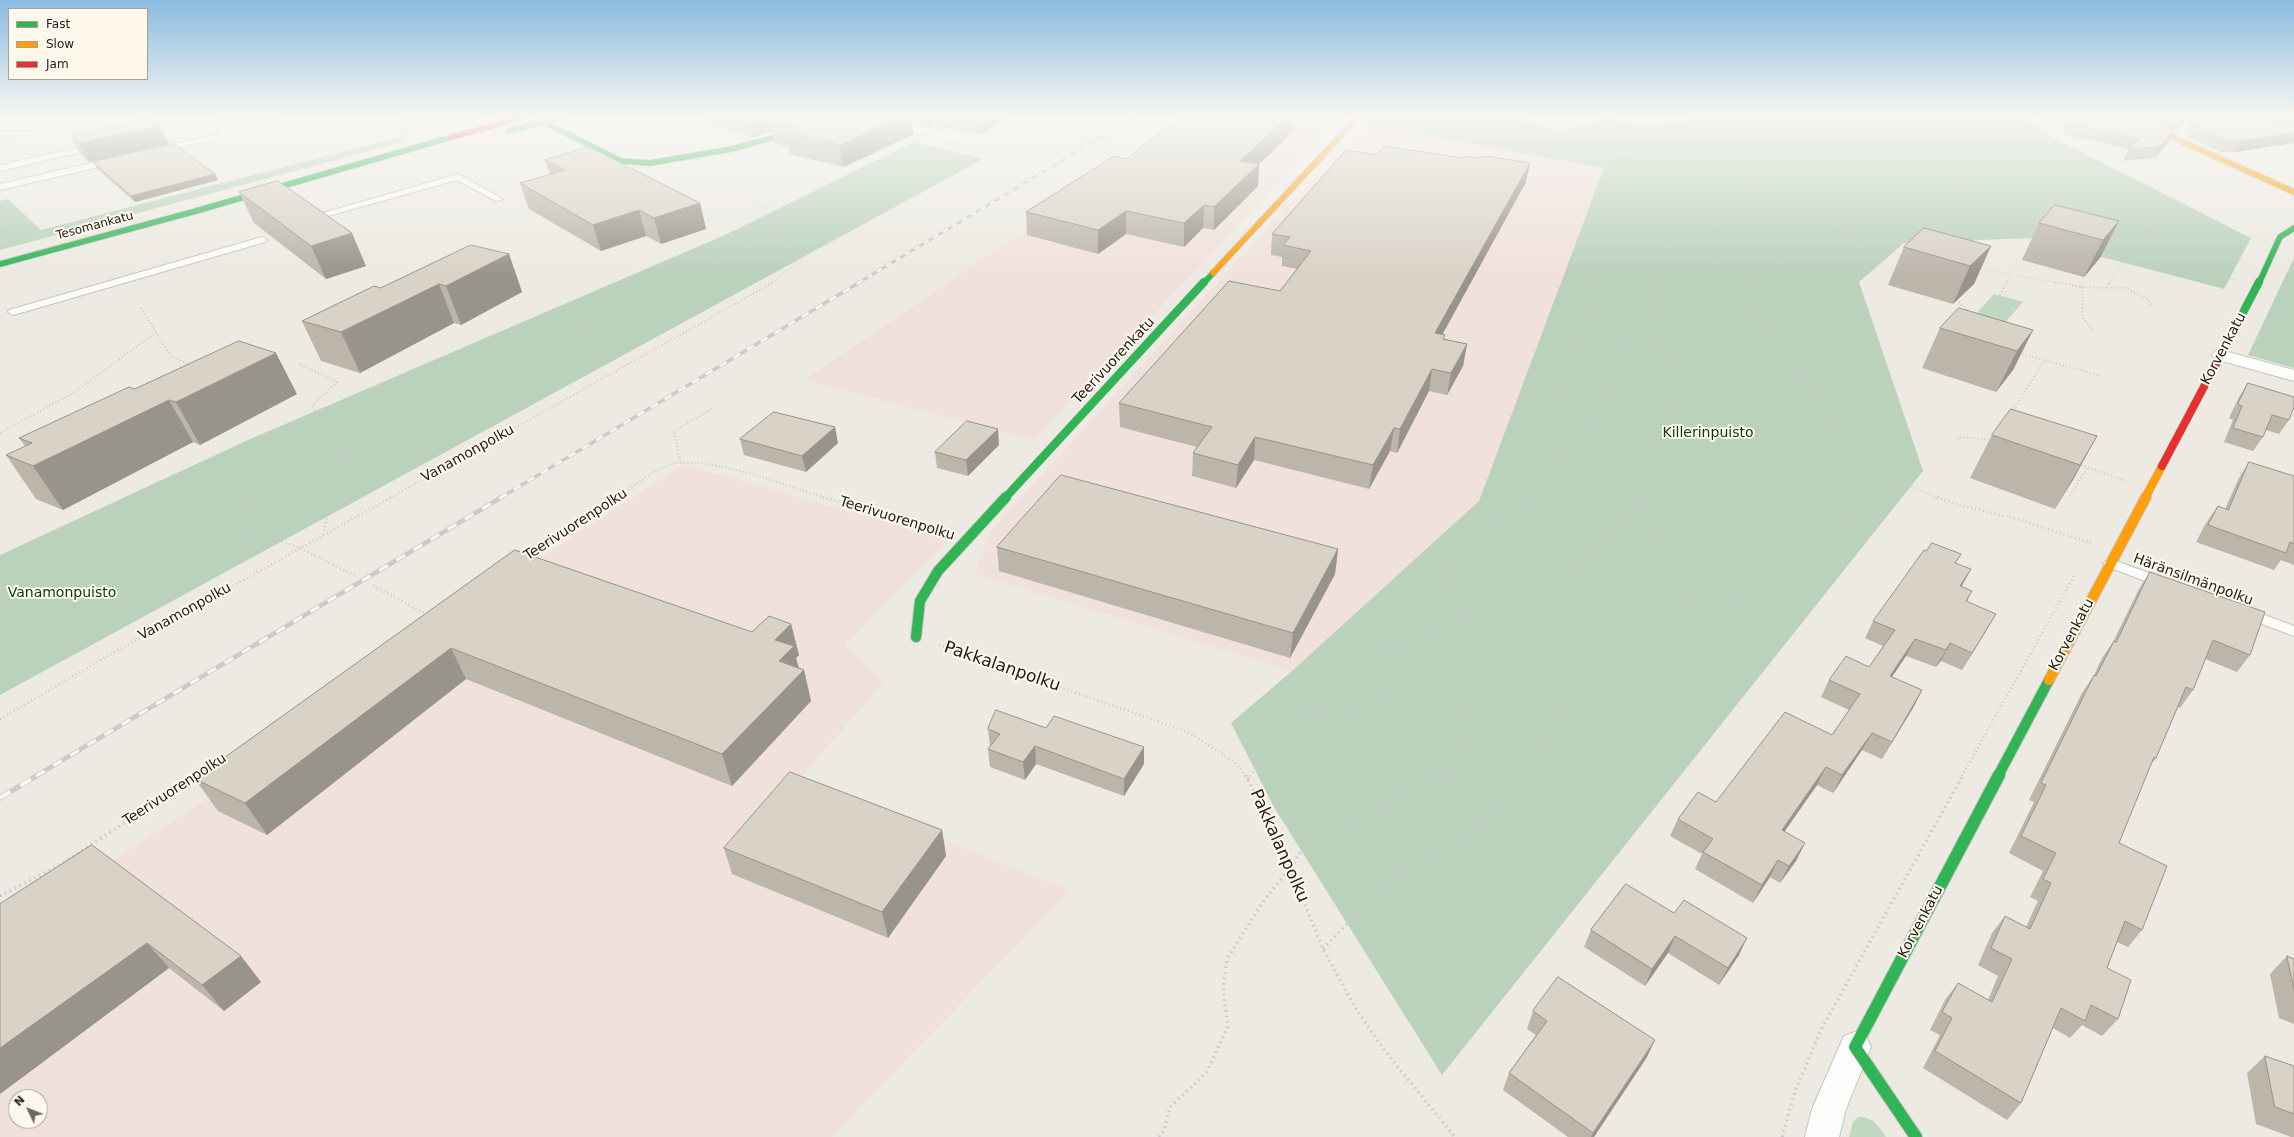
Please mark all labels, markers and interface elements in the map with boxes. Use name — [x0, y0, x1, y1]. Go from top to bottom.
legend — [8, 8, 148, 80]
text: Fast — [46, 17, 70, 31]
text: Slow — [46, 37, 74, 51]
text: Jam — [46, 57, 69, 71]
street label: Tesomankatu — [55, 209, 135, 243]
street label: Korvenkatu — [2198, 310, 2250, 388]
street label: Teerivuorenkatu — [1069, 314, 1159, 408]
street label: Vanamonpolku — [419, 422, 517, 486]
park label: Killerinpuisto — [1663, 425, 1753, 441]
street label: Teerivuorenpolku — [521, 485, 631, 565]
street label: Teerivuorenpolku — [837, 493, 957, 545]
street label: Häränsilmänpolku — [2131, 550, 2255, 610]
street label: Vanamonpolku — [136, 580, 234, 644]
park label: Vanamonpuisto — [8, 585, 116, 601]
street label: Korvenkatu — [2046, 596, 2098, 674]
street label: Pakkalanpolku — [941, 638, 1063, 696]
street label: Teerivuorenpolku — [120, 750, 230, 830]
street label: Pakkalanpolku — [1245, 786, 1313, 906]
street label: Korvenkatu — [1895, 883, 1947, 961]
north arrow — [8, 1089, 48, 1129]
text: N — [12, 1093, 27, 1109]

